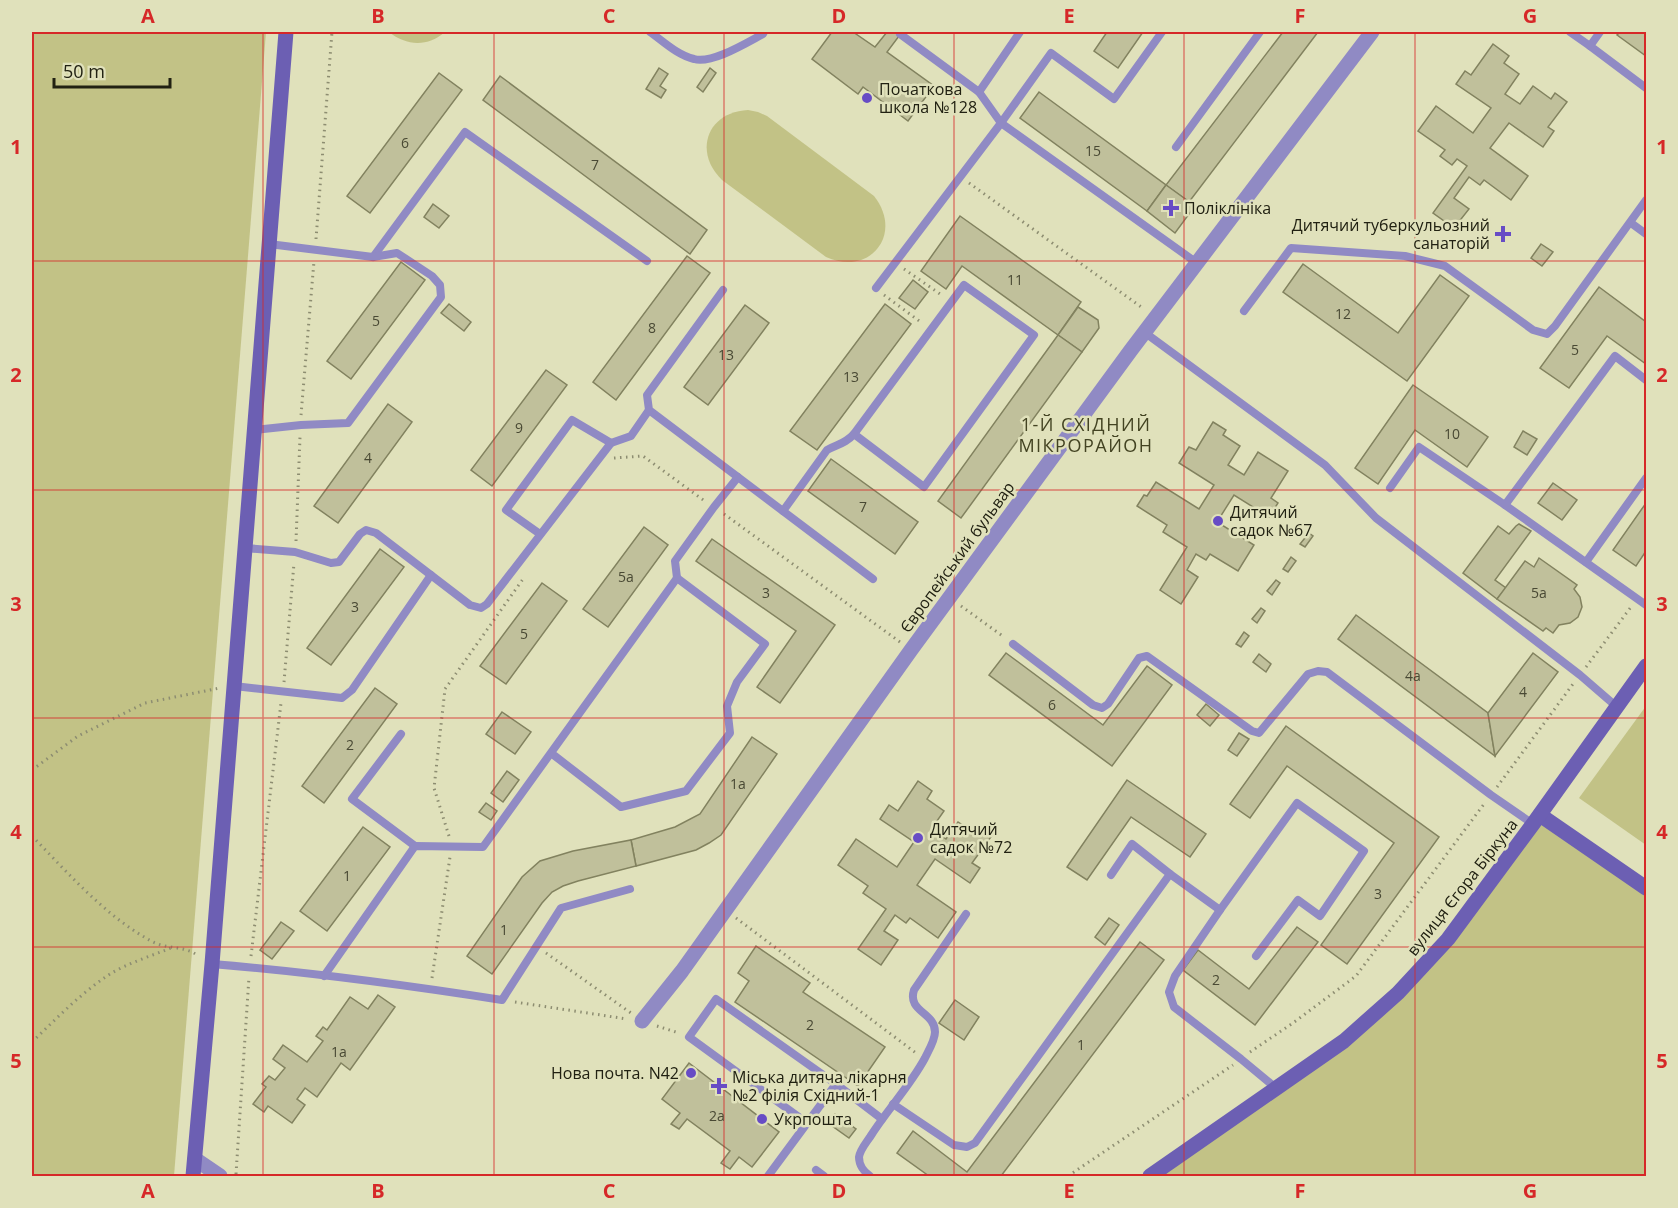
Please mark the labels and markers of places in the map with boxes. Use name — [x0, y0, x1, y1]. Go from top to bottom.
place label: Початкова школа №128 — [879, 78, 977, 118]
marker: Початкова школа №128 — [860, 91, 874, 105]
place label: Поліклініка — [1184, 197, 1271, 219]
marker: Поліклініка — [1162, 199, 1180, 217]
place label: Дитячий туберкульозний санаторій — [1292, 214, 1490, 254]
marker: Дитячий туберкульозний санаторій — [1494, 225, 1512, 243]
place label: Дитячий садок №67 — [1230, 501, 1312, 541]
marker: Дитячий садок №67 — [1211, 514, 1225, 528]
place label: Дитячий садок №72 — [930, 818, 1012, 858]
marker: Дитячий садок №72 — [911, 831, 925, 845]
place label: Нова почта. N42 — [551, 1062, 679, 1084]
marker: Нова почта. N42 — [684, 1066, 698, 1080]
place label: Міська дитяча лікарня №2 філія Східний-1 — [732, 1066, 906, 1106]
marker: Міська дитяча лікарня №2 філія Східний-1 — [710, 1077, 728, 1095]
place label: Укрпошта — [774, 1108, 852, 1130]
marker: Укрпошта — [755, 1112, 769, 1126]

